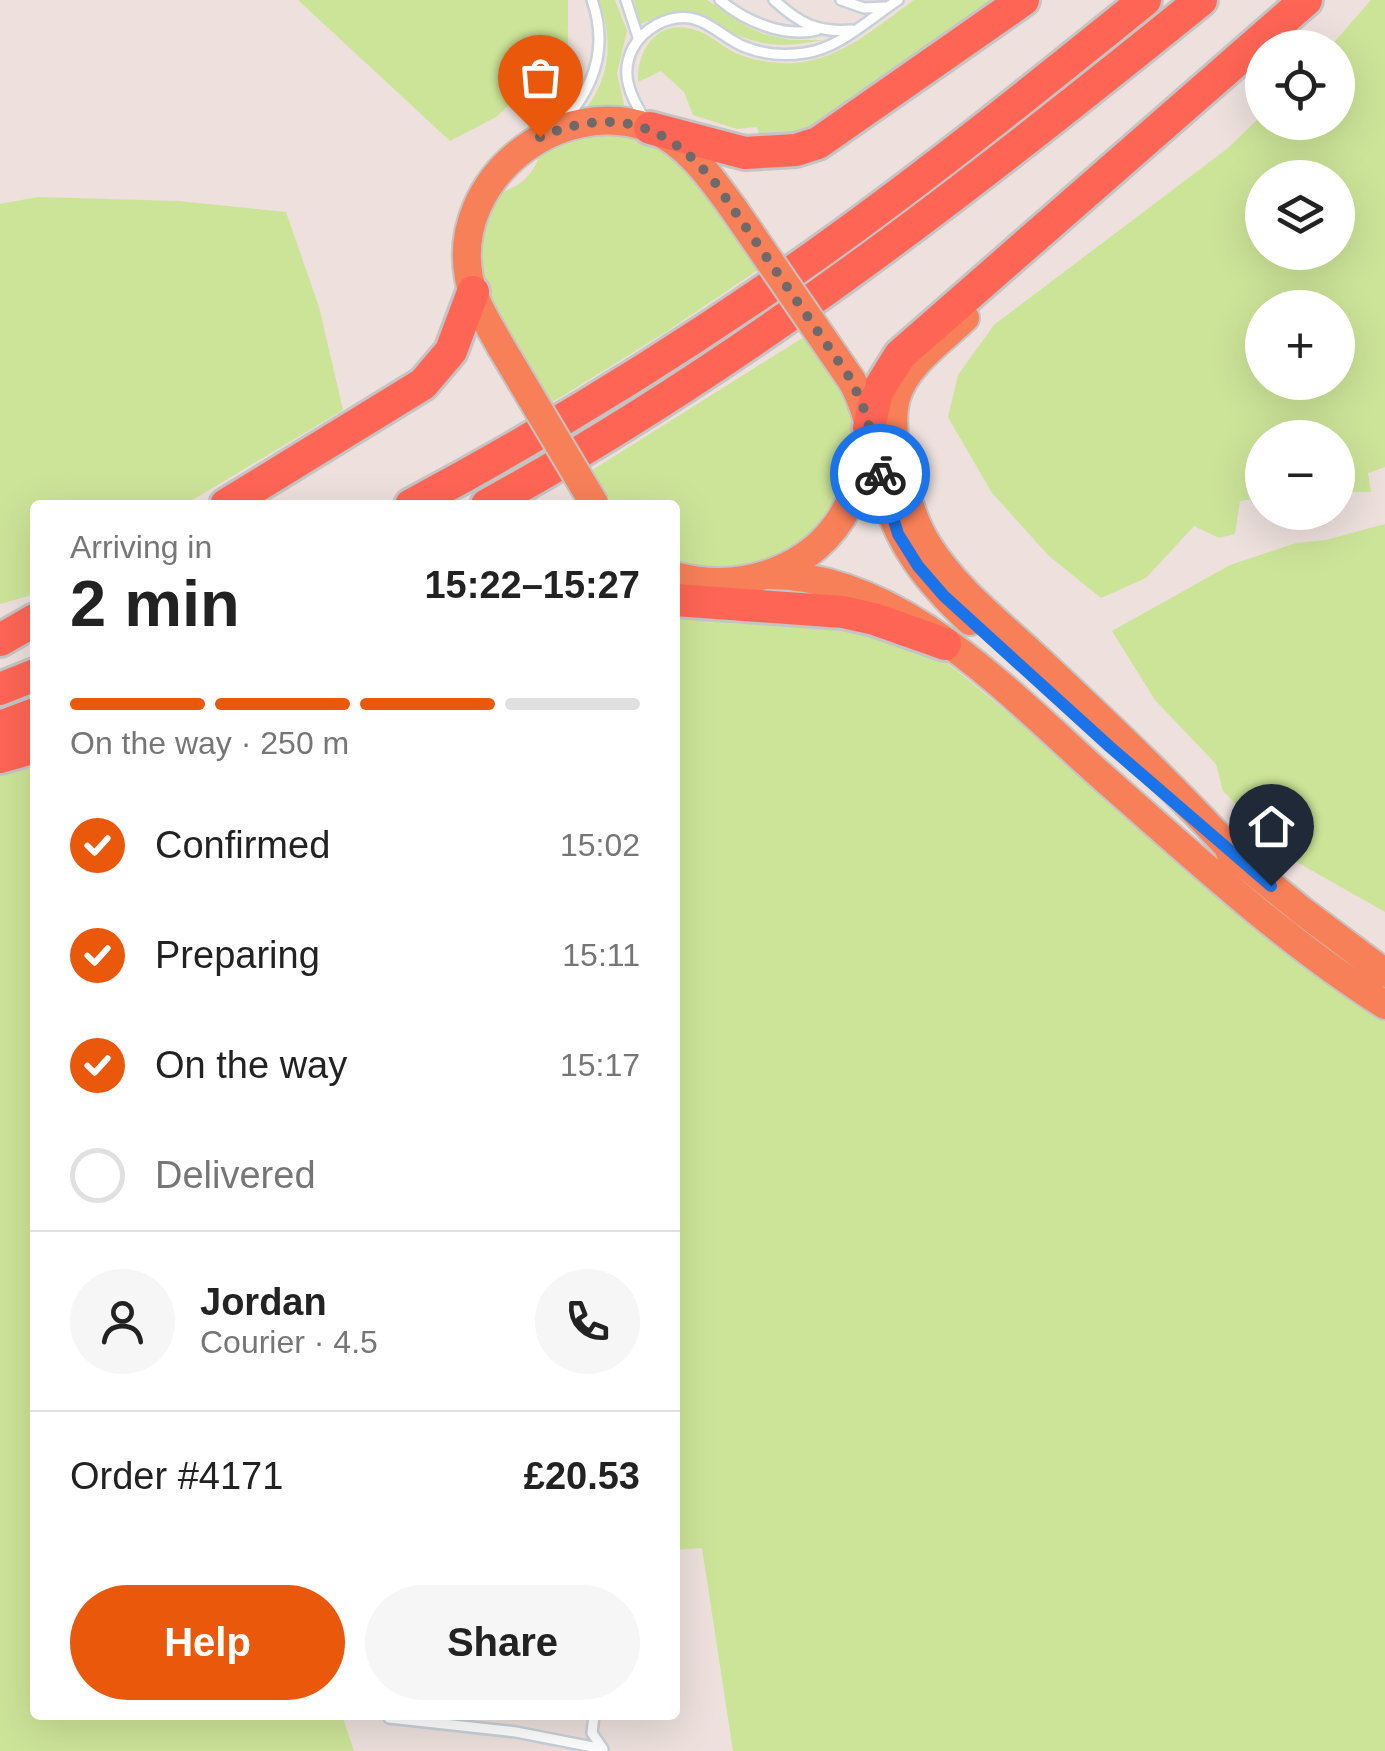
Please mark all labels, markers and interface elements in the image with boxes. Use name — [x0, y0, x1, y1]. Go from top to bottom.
map controls — [1245, 30, 1355, 530]
button: locate — [1245, 30, 1355, 140]
pin — [498, 35, 583, 138]
icon: bag — [513, 50, 568, 105]
button: layers — [1245, 160, 1355, 270]
button: + — [1245, 290, 1355, 400]
button: − — [1245, 420, 1355, 530]
courier — [830, 424, 930, 524]
icon: bike — [853, 447, 908, 502]
text: Arriving in — [70, 529, 212, 565]
text: 15:22–15:27 — [424, 564, 640, 606]
text: 2 min — [70, 567, 240, 640]
text: On the way · 250 m — [70, 725, 349, 761]
pin — [1229, 784, 1314, 887]
icon: home — [1244, 799, 1299, 854]
icon: check — [70, 818, 125, 873]
text: Confirmed — [155, 824, 330, 866]
text: 15:02 — [560, 827, 640, 863]
icon: check — [70, 928, 125, 983]
text: Preparing — [155, 934, 320, 976]
text: 15:11 — [562, 937, 640, 973]
icon: check — [70, 1038, 125, 1093]
text: On the way — [155, 1044, 347, 1086]
text: 15:17 — [560, 1047, 640, 1083]
text: Delivered — [155, 1154, 316, 1196]
button: person — [70, 1269, 175, 1374]
button: phone — [535, 1269, 640, 1374]
text: Jordan — [200, 1281, 327, 1323]
text: Courier · 4.5 — [200, 1324, 378, 1360]
text: Order #4171 — [70, 1455, 283, 1497]
text: £20.53 — [524, 1455, 640, 1497]
button: Help — [70, 1585, 345, 1700]
button: Share — [365, 1585, 640, 1700]

